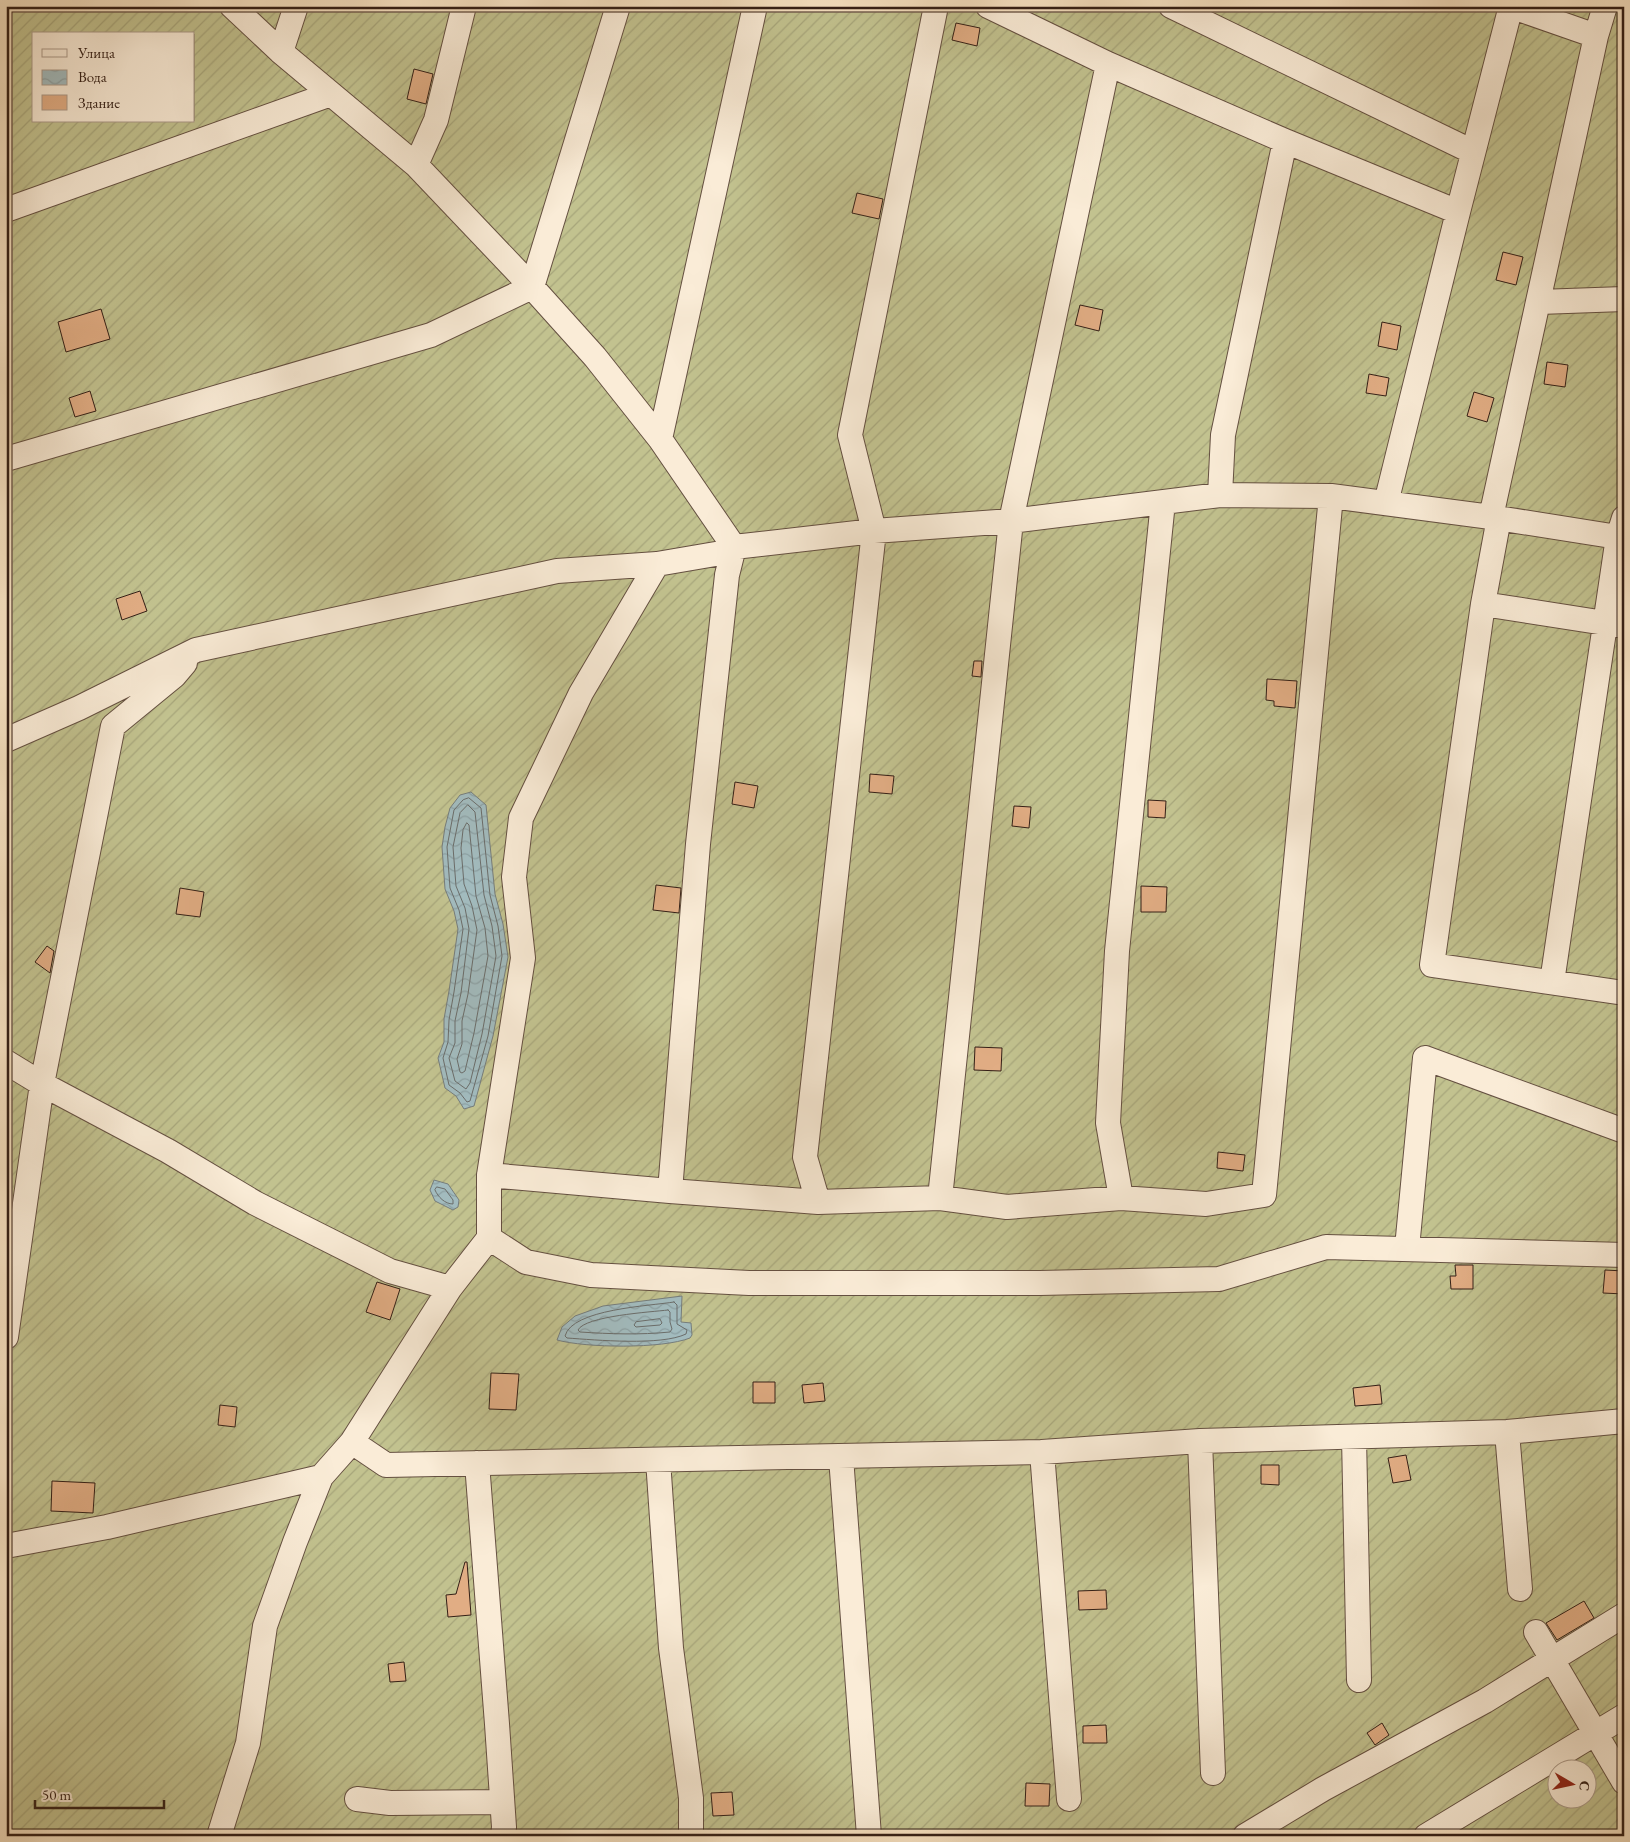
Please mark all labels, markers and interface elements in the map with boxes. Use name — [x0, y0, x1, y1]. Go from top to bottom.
legend — [32, 32, 195, 122]
text: Улица — [77, 43, 115, 62]
text: Вода — [78, 67, 107, 86]
text: Здание — [78, 93, 120, 112]
north arrow — [1548, 1760, 1598, 1810]
scale bar — [35, 1777, 164, 1809]
text: С — [1575, 1780, 1595, 1792]
text: 50 m — [42, 1785, 71, 1804]

